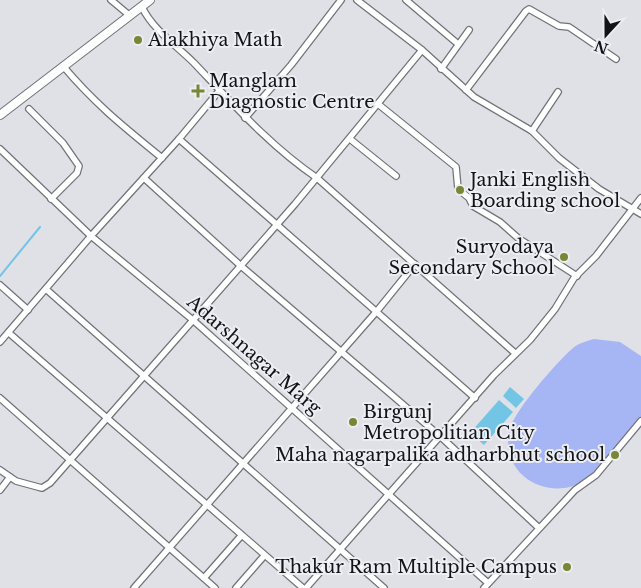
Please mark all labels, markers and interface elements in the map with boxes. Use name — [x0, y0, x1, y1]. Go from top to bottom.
north arrow — [581, 10, 631, 60]
place label: Alakhiya Math — [147, 29, 282, 51]
marker: Alakhiya Math — [132, 34, 144, 46]
text: N — [592, 36, 611, 58]
place label: Manglam Diagnostic Centre — [209, 70, 375, 113]
marker: Manglam Diagnostic Centre — [191, 84, 205, 98]
place label: Janki English Boarding school — [468, 169, 620, 212]
marker: Janki English Boarding school — [454, 184, 466, 196]
place label: Suryodaya Secondary School — [388, 236, 554, 279]
marker: Suryodaya Secondary School — [558, 251, 570, 263]
street label: Adarshnagar Marg — [182, 290, 326, 419]
place label: Birgunj Metropolitian City — [363, 401, 535, 444]
marker: Birgunj Metropolitian City — [347, 416, 359, 428]
place label: Maha nagarpalika adharbhut school — [275, 444, 605, 466]
marker: Maha nagarpalika adharbhut school — [609, 449, 621, 461]
place label: Thakur Ram Multiple Campus — [275, 556, 557, 578]
marker: Thakur Ram Multiple Campus — [561, 561, 573, 573]

